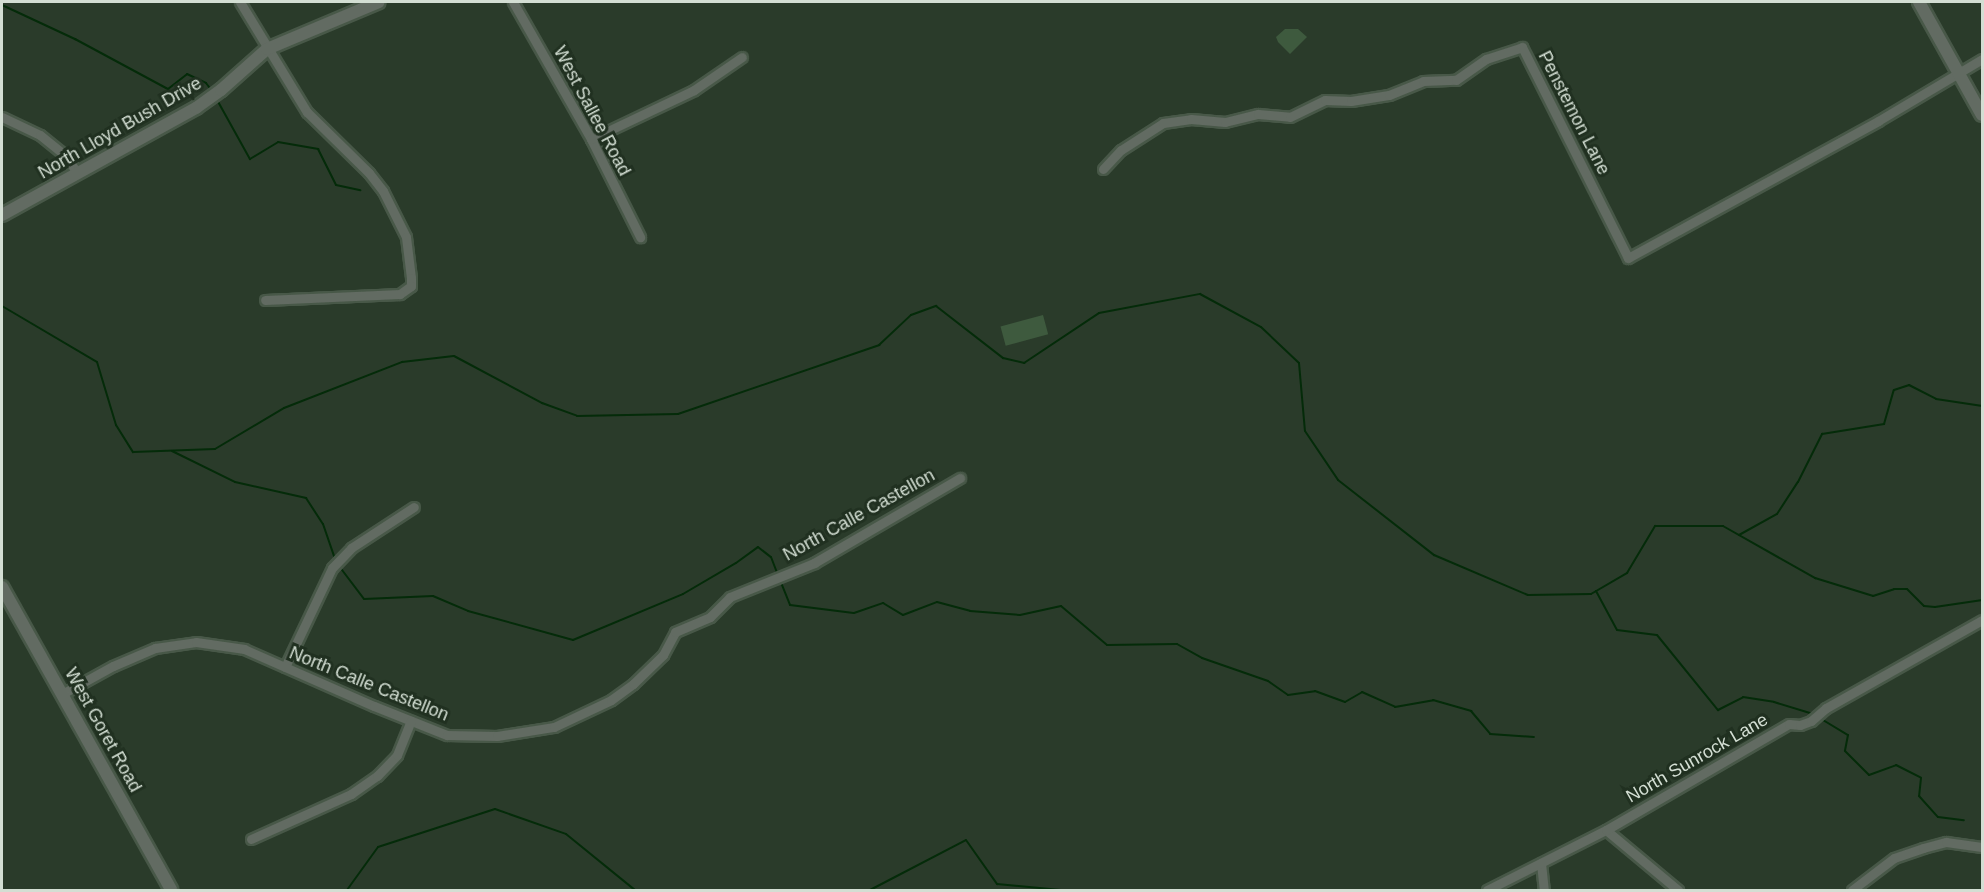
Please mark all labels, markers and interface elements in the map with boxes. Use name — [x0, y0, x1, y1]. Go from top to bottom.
street label: West Sallee Road — [549, 42, 635, 180]
street label: Penstemon Lane — [1533, 47, 1615, 179]
street label: North Lloyd Bush Drive — [34, 72, 206, 184]
street label: North Calle Castellon — [779, 464, 939, 566]
street label: North Calle Castellon — [286, 642, 452, 726]
street label: West Goret Road — [60, 664, 146, 796]
street label: North Sunrock Lane — [1622, 709, 1772, 807]

